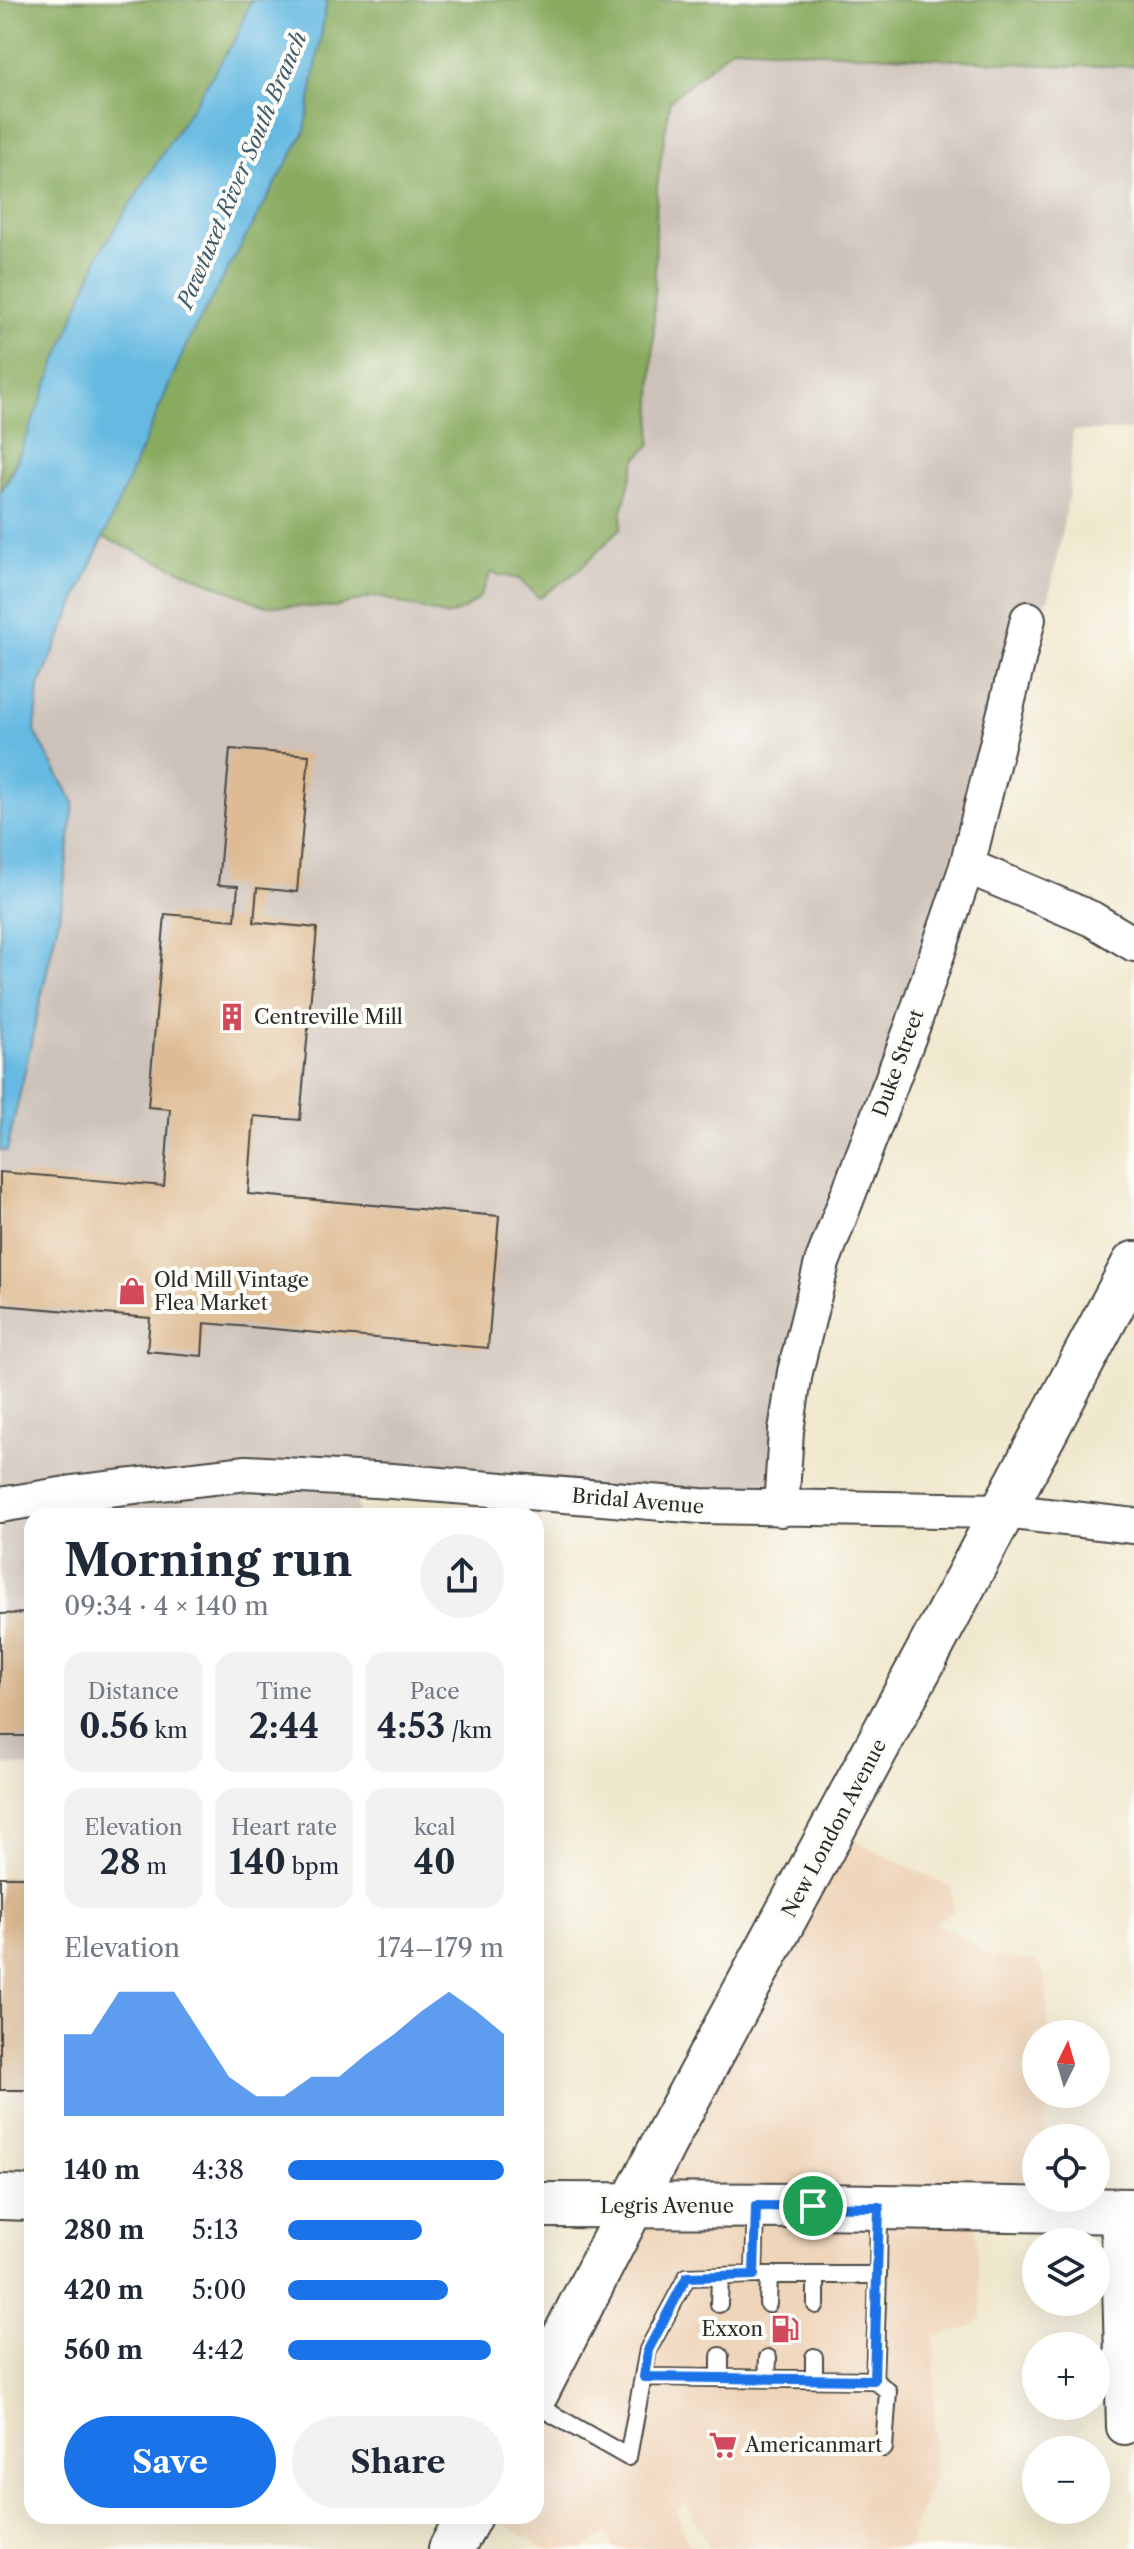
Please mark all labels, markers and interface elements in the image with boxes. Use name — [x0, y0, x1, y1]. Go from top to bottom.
water label: Pawtuxet River South Branch — [171, 27, 313, 314]
building icon: Centreville Mill — [217, 1002, 247, 1032]
place label: Centreville Mill — [254, 1005, 403, 1029]
street label: Duke Street — [867, 1006, 929, 1120]
place label: Old Mill Vintage Flea Market — [154, 1268, 309, 1315]
shop icon: Old Mill Vintage Flea Market — [117, 1276, 147, 1306]
street label: Bridal Avenue — [571, 1483, 705, 1519]
text: Morning run — [64, 1533, 353, 1587]
button: share — [420, 1534, 504, 1618]
text: 09:34 · 4 × 140 m — [64, 1590, 269, 1622]
text: Distance — [88, 1678, 179, 1705]
text: Time — [256, 1678, 312, 1705]
text: Pace — [410, 1678, 460, 1705]
text: 0.56 — [79, 1705, 149, 1747]
text: 2:44 — [249, 1705, 319, 1747]
text: 4:53 — [377, 1705, 445, 1747]
text: km — [149, 1717, 188, 1744]
text: /km — [445, 1717, 492, 1744]
street label: New London Avenue — [777, 1735, 891, 1921]
text: Elevation — [84, 1814, 182, 1841]
text: Heart rate — [231, 1814, 337, 1841]
text: kcal — [414, 1814, 455, 1841]
text: 28 — [100, 1841, 141, 1883]
text: 140 — [229, 1841, 286, 1883]
text: 40 — [414, 1841, 456, 1883]
text: m — [141, 1853, 167, 1880]
text: bpm — [286, 1853, 339, 1880]
text: Elevation — [64, 1932, 180, 1964]
text: 174–179 m — [377, 1932, 504, 1964]
north arrow — [1022, 2020, 1110, 2108]
map controls — [1022, 2020, 1110, 2524]
button: locate — [1022, 2124, 1110, 2212]
text: 140 m — [64, 2154, 140, 2186]
text: 4:38 — [192, 2154, 244, 2186]
pin — [779, 2172, 847, 2240]
icon: arrive — [791, 2184, 835, 2228]
street label: Legris Avenue — [600, 2194, 734, 2218]
text: 280 m — [64, 2214, 144, 2246]
text: 5:13 — [192, 2214, 239, 2246]
button: layers — [1022, 2228, 1110, 2316]
text: 420 m — [64, 2274, 144, 2306]
text: 5:00 — [192, 2274, 246, 2306]
fuel station icon: Exxon — [770, 2314, 800, 2344]
place label: Exxon — [702, 2317, 763, 2341]
button: + — [1022, 2332, 1110, 2420]
text: 560 m — [64, 2334, 143, 2366]
text: 4:42 — [192, 2334, 244, 2366]
button: Save — [64, 2416, 276, 2508]
button: Share — [292, 2416, 504, 2508]
supermarket icon: Americanmart — [708, 2430, 738, 2460]
place label: Americanmart — [744, 2433, 882, 2457]
button: − — [1022, 2436, 1110, 2524]

